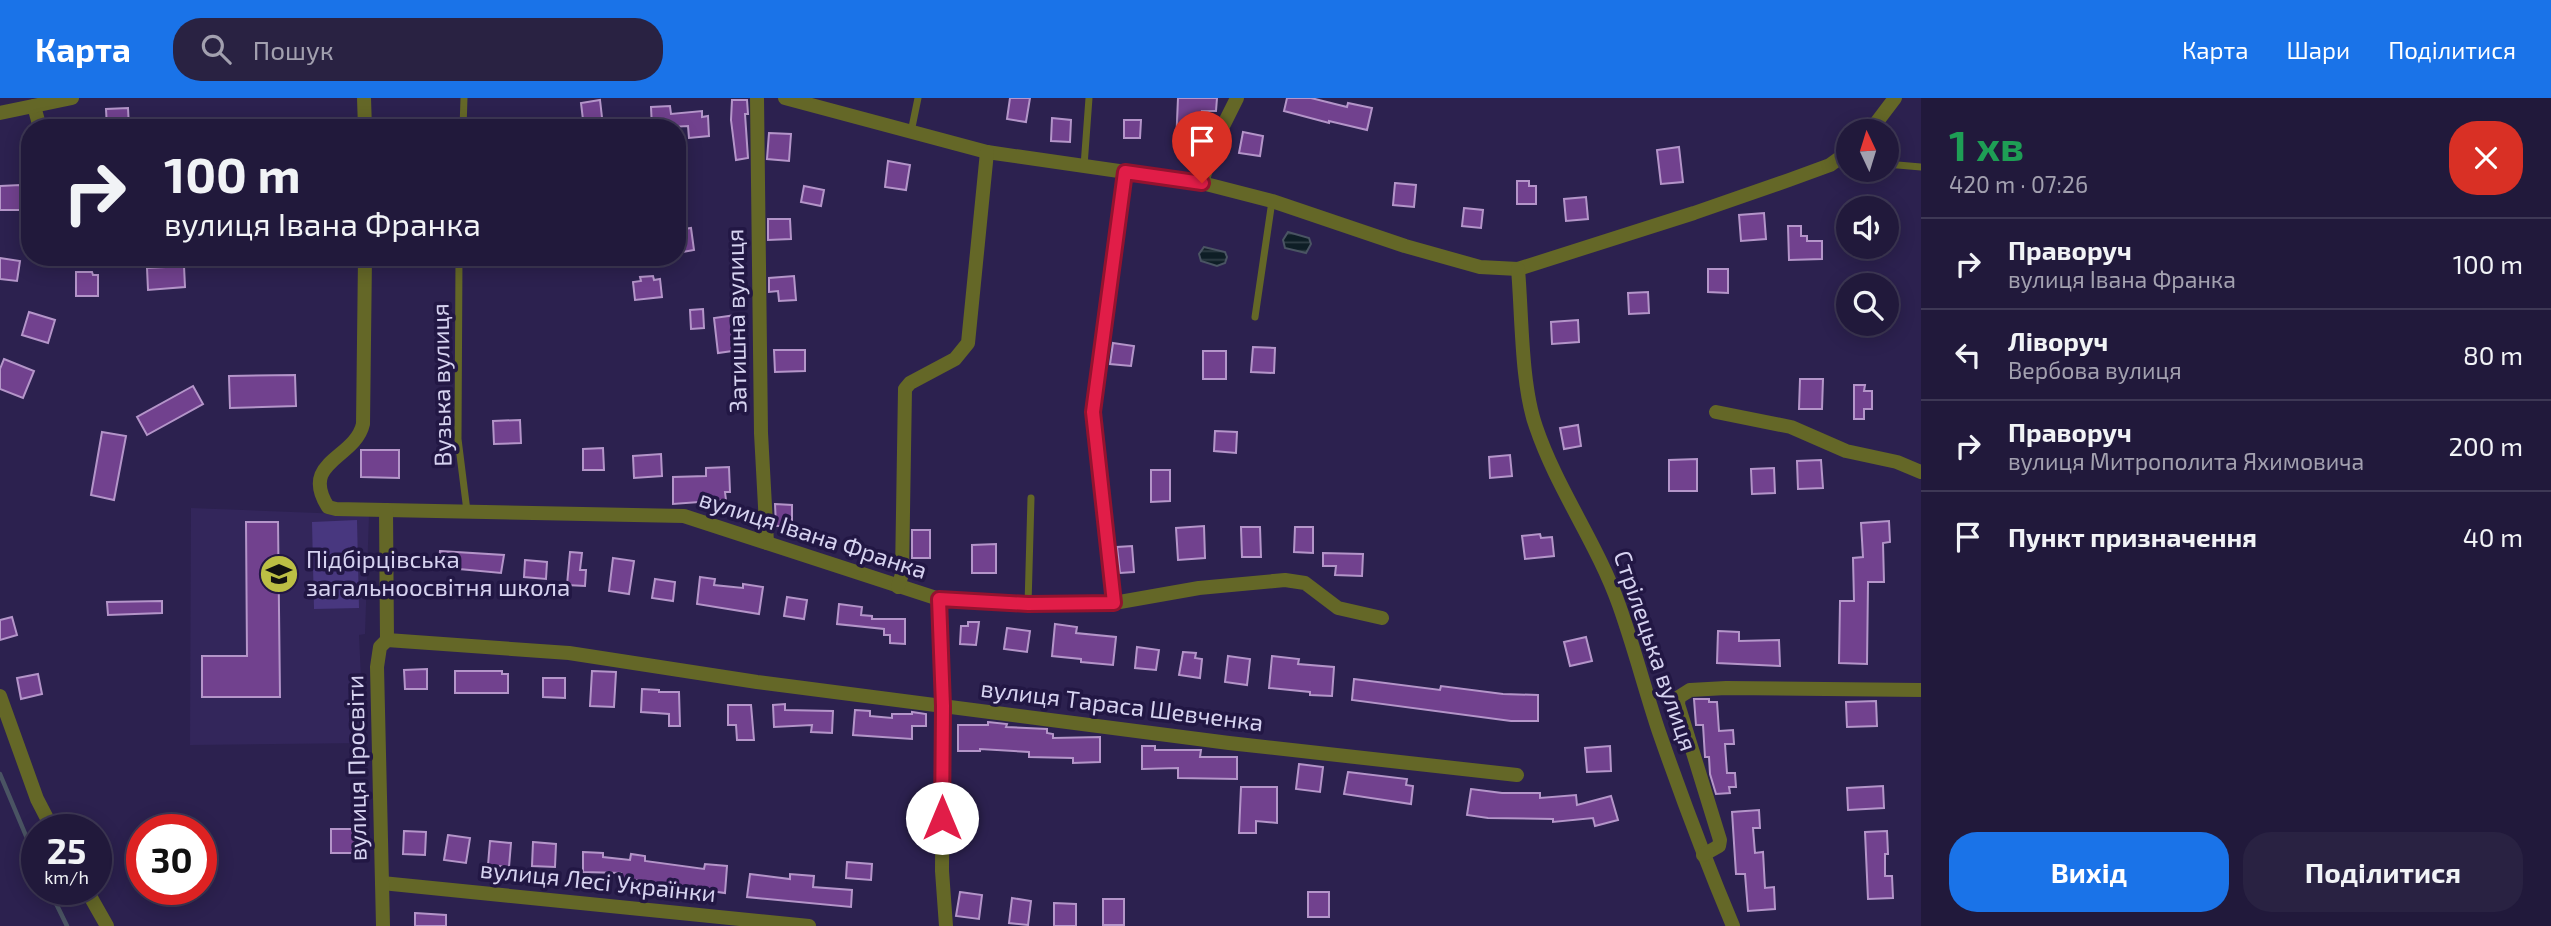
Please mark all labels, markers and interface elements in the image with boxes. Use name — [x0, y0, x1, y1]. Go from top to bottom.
search box — [173, 18, 663, 81]
text: Карта — [35, 29, 131, 69]
icon: search — [197, 30, 235, 68]
text: Пошук — [253, 34, 334, 65]
text: Карта — [2182, 35, 2249, 64]
text: Шари — [2287, 35, 2350, 64]
text: Поділитися — [2388, 35, 2516, 64]
pin — [1172, 111, 1232, 183]
north arrow — [1836, 119, 1899, 182]
map controls — [1836, 119, 1899, 336]
text: 1 хв — [1949, 119, 2024, 169]
button: close — [2449, 121, 2523, 195]
icon: arrive — [1183, 122, 1221, 160]
text: 100 m — [164, 144, 301, 203]
icon: right — [49, 147, 140, 238]
text: 420 m · 07:26 — [1949, 170, 2088, 198]
button: sound — [1836, 196, 1899, 259]
text: вулиця Івана Франка — [164, 204, 481, 242]
street label: Затишна вулиця — [719, 229, 753, 413]
text: Праворуч — [2008, 234, 2132, 265]
icon: right — [1949, 245, 1987, 283]
text: 100 m — [2453, 248, 2523, 279]
text: вулиця Івана Франка — [2008, 265, 2236, 293]
button: search — [1836, 273, 1899, 336]
street label: Вузька вулиця — [425, 303, 457, 467]
text: Ліворуч — [2008, 325, 2108, 356]
icon: left — [1949, 336, 1987, 374]
text: 80 m — [2463, 339, 2523, 370]
text: Вербова вулиця — [2008, 356, 2182, 384]
text: Праворуч — [2008, 416, 2132, 447]
icon: right — [1949, 427, 1987, 465]
text: 200 m — [2448, 430, 2523, 461]
text: вулиця Митрополита Яхимовича — [2008, 447, 2364, 475]
street label: вулиця Івана Франка — [696, 483, 931, 585]
icon: arrive — [1949, 518, 1987, 556]
text: Пункт призначення — [2008, 521, 2257, 552]
text: 40 m — [2463, 521, 2523, 552]
place label: Підбірцівська загальноосвітня школа — [306, 544, 570, 601]
street label: Стрілецька вулиця — [1608, 547, 1704, 755]
school or university icon: Підбірцівська загальноосвітня школа — [258, 553, 300, 595]
street label: вулиця Тараса Шевченка — [979, 673, 1265, 737]
street label: вулиця Просвіти — [339, 675, 373, 861]
position arrow — [905, 781, 979, 855]
speed limit sign: 30 — [126, 814, 217, 905]
text: 25 — [47, 829, 86, 871]
button: Вихід — [1949, 832, 2229, 912]
button: Поділитися — [2243, 832, 2523, 912]
street label: вулиця Лесі Українки — [479, 854, 717, 908]
text: km/h — [44, 866, 89, 888]

